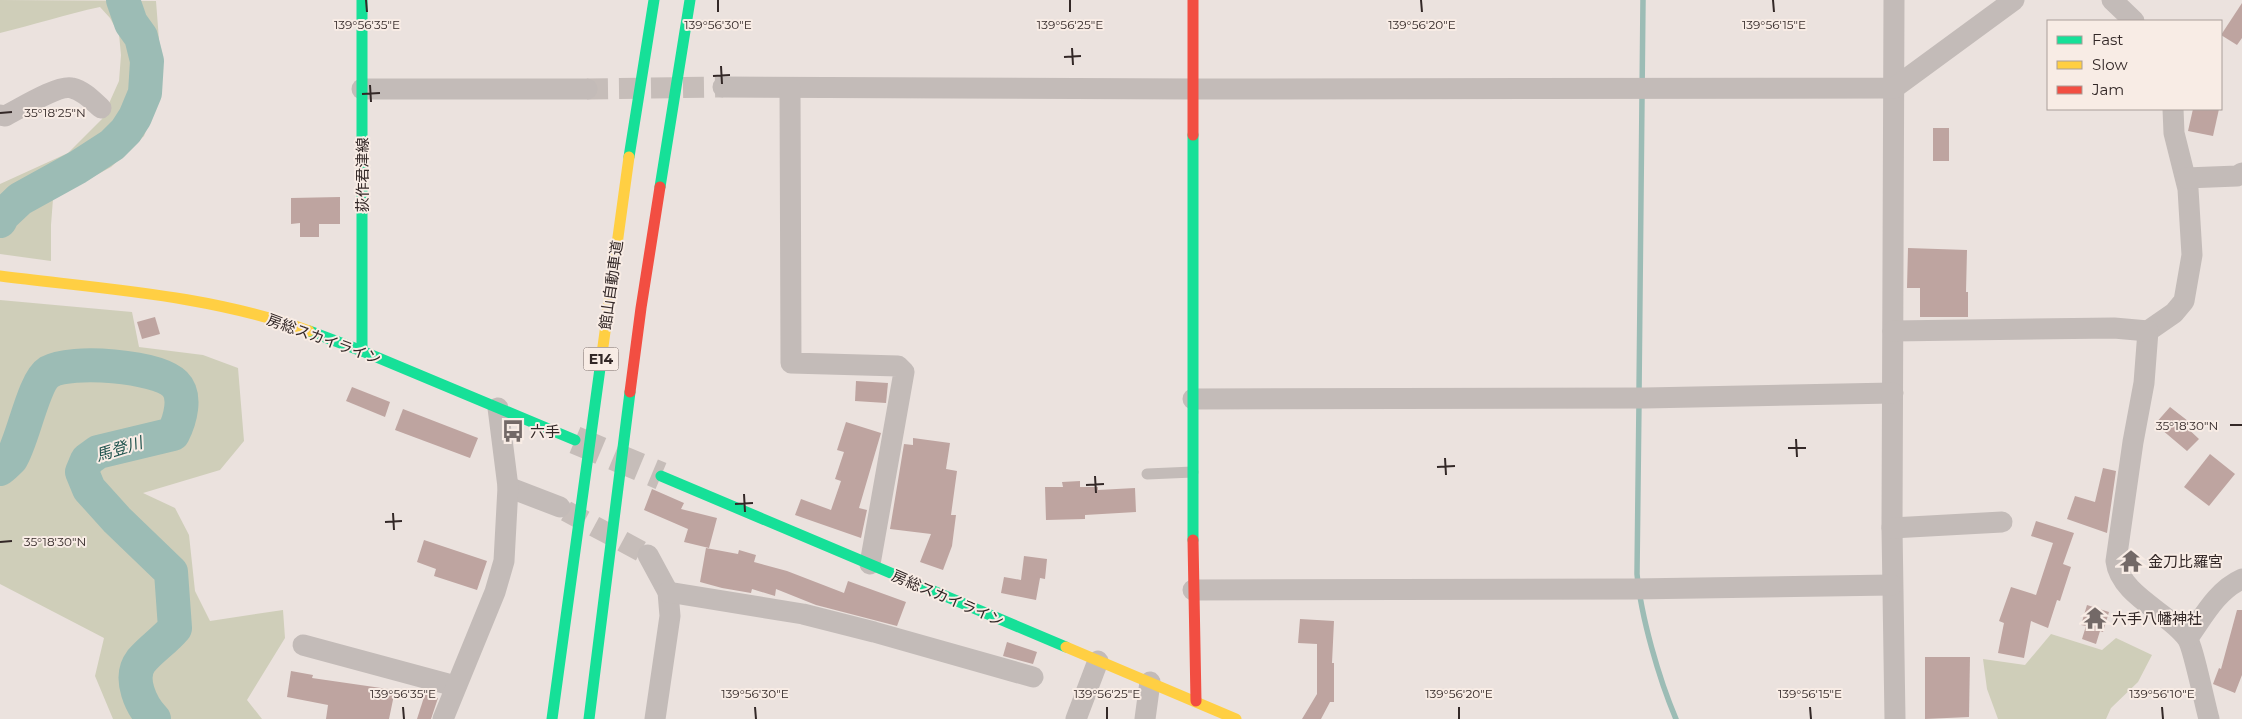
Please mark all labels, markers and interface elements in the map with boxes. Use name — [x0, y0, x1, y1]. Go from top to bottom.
text: 139°56'35"E — [334, 17, 400, 32]
text: 139°56'30"E — [684, 17, 752, 32]
text: 139°56'25"E — [1037, 17, 1103, 32]
text: 139°56'20"E — [1388, 17, 1456, 32]
text: 139°56'15"E — [1742, 17, 1806, 32]
legend — [2047, 20, 2222, 110]
text: Fast — [2092, 30, 2123, 49]
text: Slow — [2092, 55, 2128, 74]
text: Jam — [2091, 80, 2124, 99]
text: 35°18'25"N — [24, 105, 86, 120]
street label: 荻作君津線 — [353, 137, 372, 213]
street label: 館山自動車道 — [595, 239, 627, 331]
street label: 房総スカイライン — [264, 310, 384, 368]
road number: E14 — [584, 348, 618, 370]
bus stop icon: 六手 — [500, 418, 526, 444]
text: 35°18'30"N — [2156, 418, 2218, 433]
place label: 六手 — [530, 422, 560, 441]
water label: 馬登川 — [93, 432, 147, 465]
text: 35°18'30"N — [24, 534, 86, 549]
temple icon: 金刀比羅宮 — [2118, 548, 2144, 574]
place label: 金刀比羅宮 — [2148, 552, 2223, 571]
street label: 房総スカイライン — [889, 566, 1007, 630]
temple icon: 六手八幡神社 — [2082, 605, 2108, 631]
place label: 六手八幡神社 — [2112, 609, 2202, 628]
text: 139°56'35"E — [370, 686, 436, 701]
text: 139°56'30"E — [721, 686, 789, 701]
text: 139°56'25"E — [1074, 686, 1140, 701]
text: 139°56'20"E — [1425, 686, 1493, 701]
text: 139°56'15"E — [1778, 686, 1842, 701]
text: 139°56'10"E — [2129, 686, 2195, 701]

